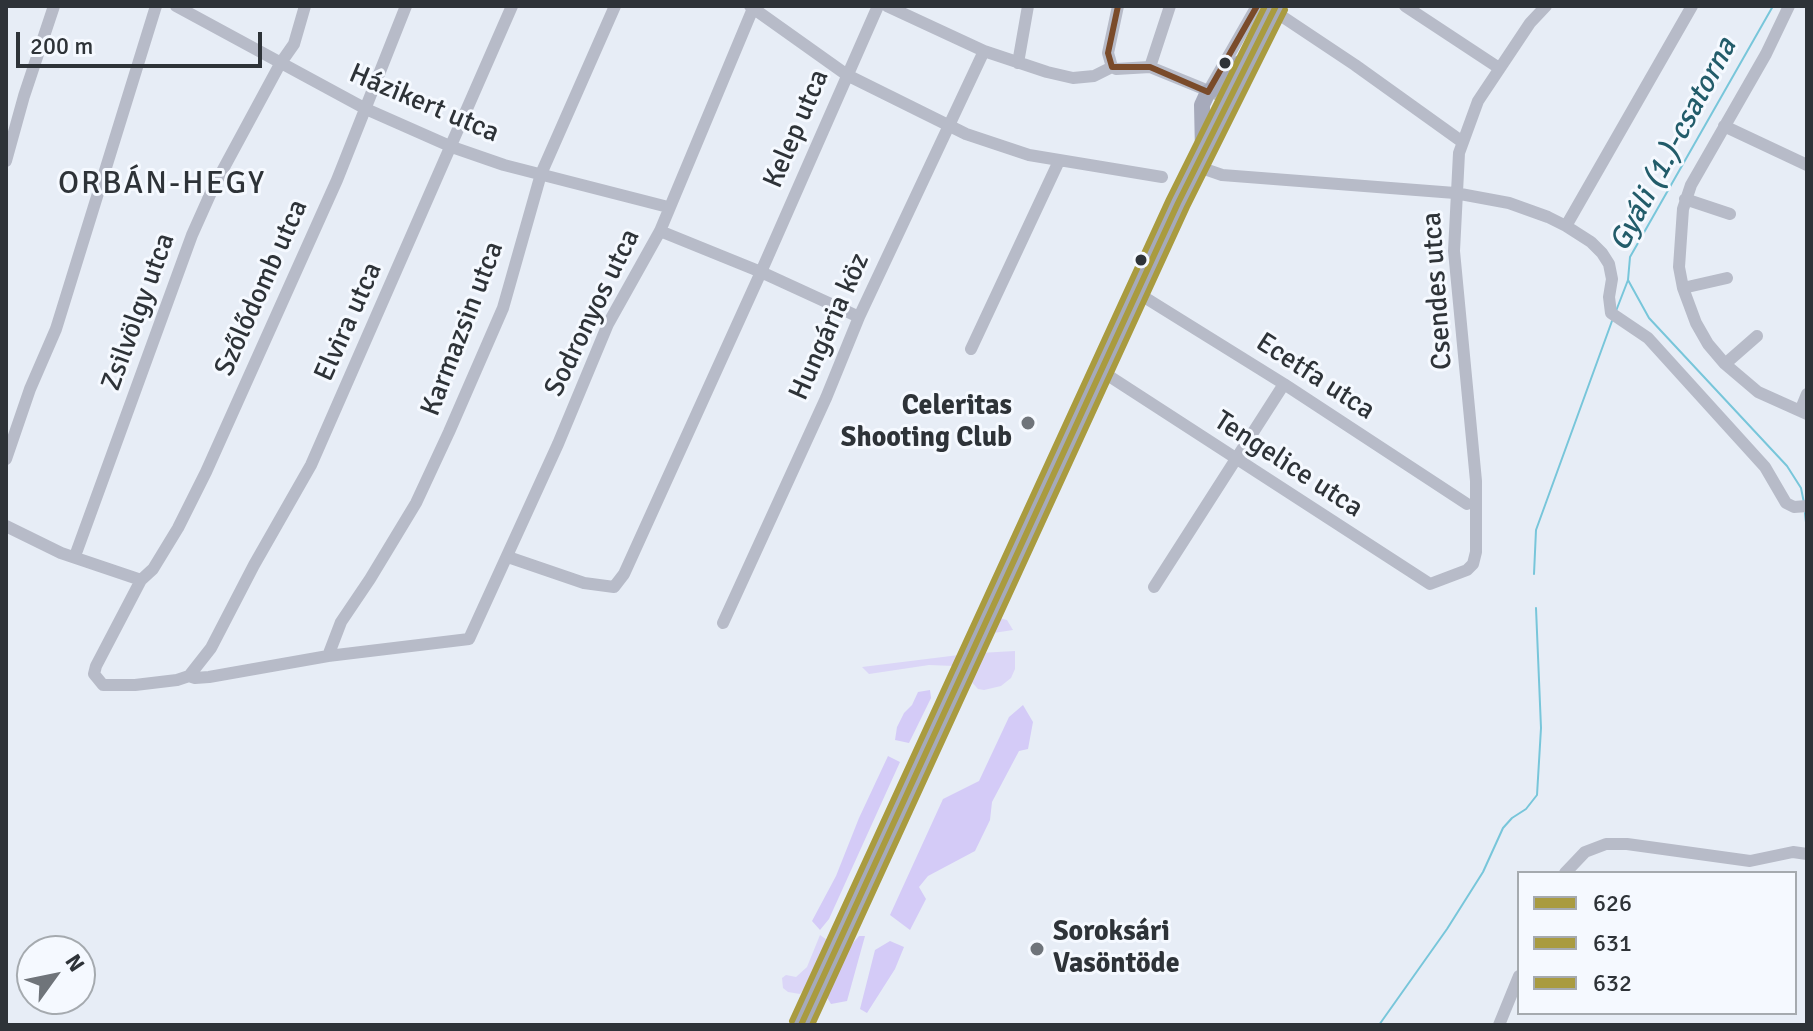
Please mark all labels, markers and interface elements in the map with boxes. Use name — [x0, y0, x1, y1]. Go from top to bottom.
scale bar — [20, 16, 266, 66]
text: 200 m — [30, 31, 93, 61]
water label: Gyáli (1.)-csatorna — [1603, 32, 1745, 258]
unlabelled marker — [1217, 55, 1233, 71]
street label: Házikert utca — [344, 57, 504, 151]
street label: Kelep utca — [757, 65, 837, 193]
district label: ORBÁN-HEGY — [58, 166, 266, 204]
street label: Szőlődomb utca — [208, 195, 316, 381]
street label: Csendes utca — [1416, 211, 1460, 371]
street label: Sodronyos utca — [538, 224, 648, 402]
street label: Zsilvölgy utca — [95, 229, 183, 395]
street label: Karmazsin utca — [414, 237, 512, 421]
street label: Hungária köz — [783, 248, 877, 406]
unlabelled marker — [1133, 252, 1149, 268]
street label: Elvira utca — [308, 257, 390, 387]
street label: Ecetfa utca — [1249, 326, 1381, 428]
place label: Celeritas Shooting Club — [841, 390, 1012, 456]
street label: Tengelice utca — [1207, 404, 1369, 526]
marker: Celeritas Shooting Club — [1019, 414, 1037, 432]
legend — [1517, 871, 1797, 1015]
text: 626 — [1593, 888, 1632, 918]
place label: Soroksári Vasöntöde — [1053, 916, 1180, 982]
text: 631 — [1593, 928, 1632, 958]
north arrow — [16, 935, 96, 1015]
marker: Soroksári Vasöntöde — [1028, 940, 1046, 958]
text: N — [59, 949, 90, 977]
text: 632 — [1593, 968, 1632, 998]

